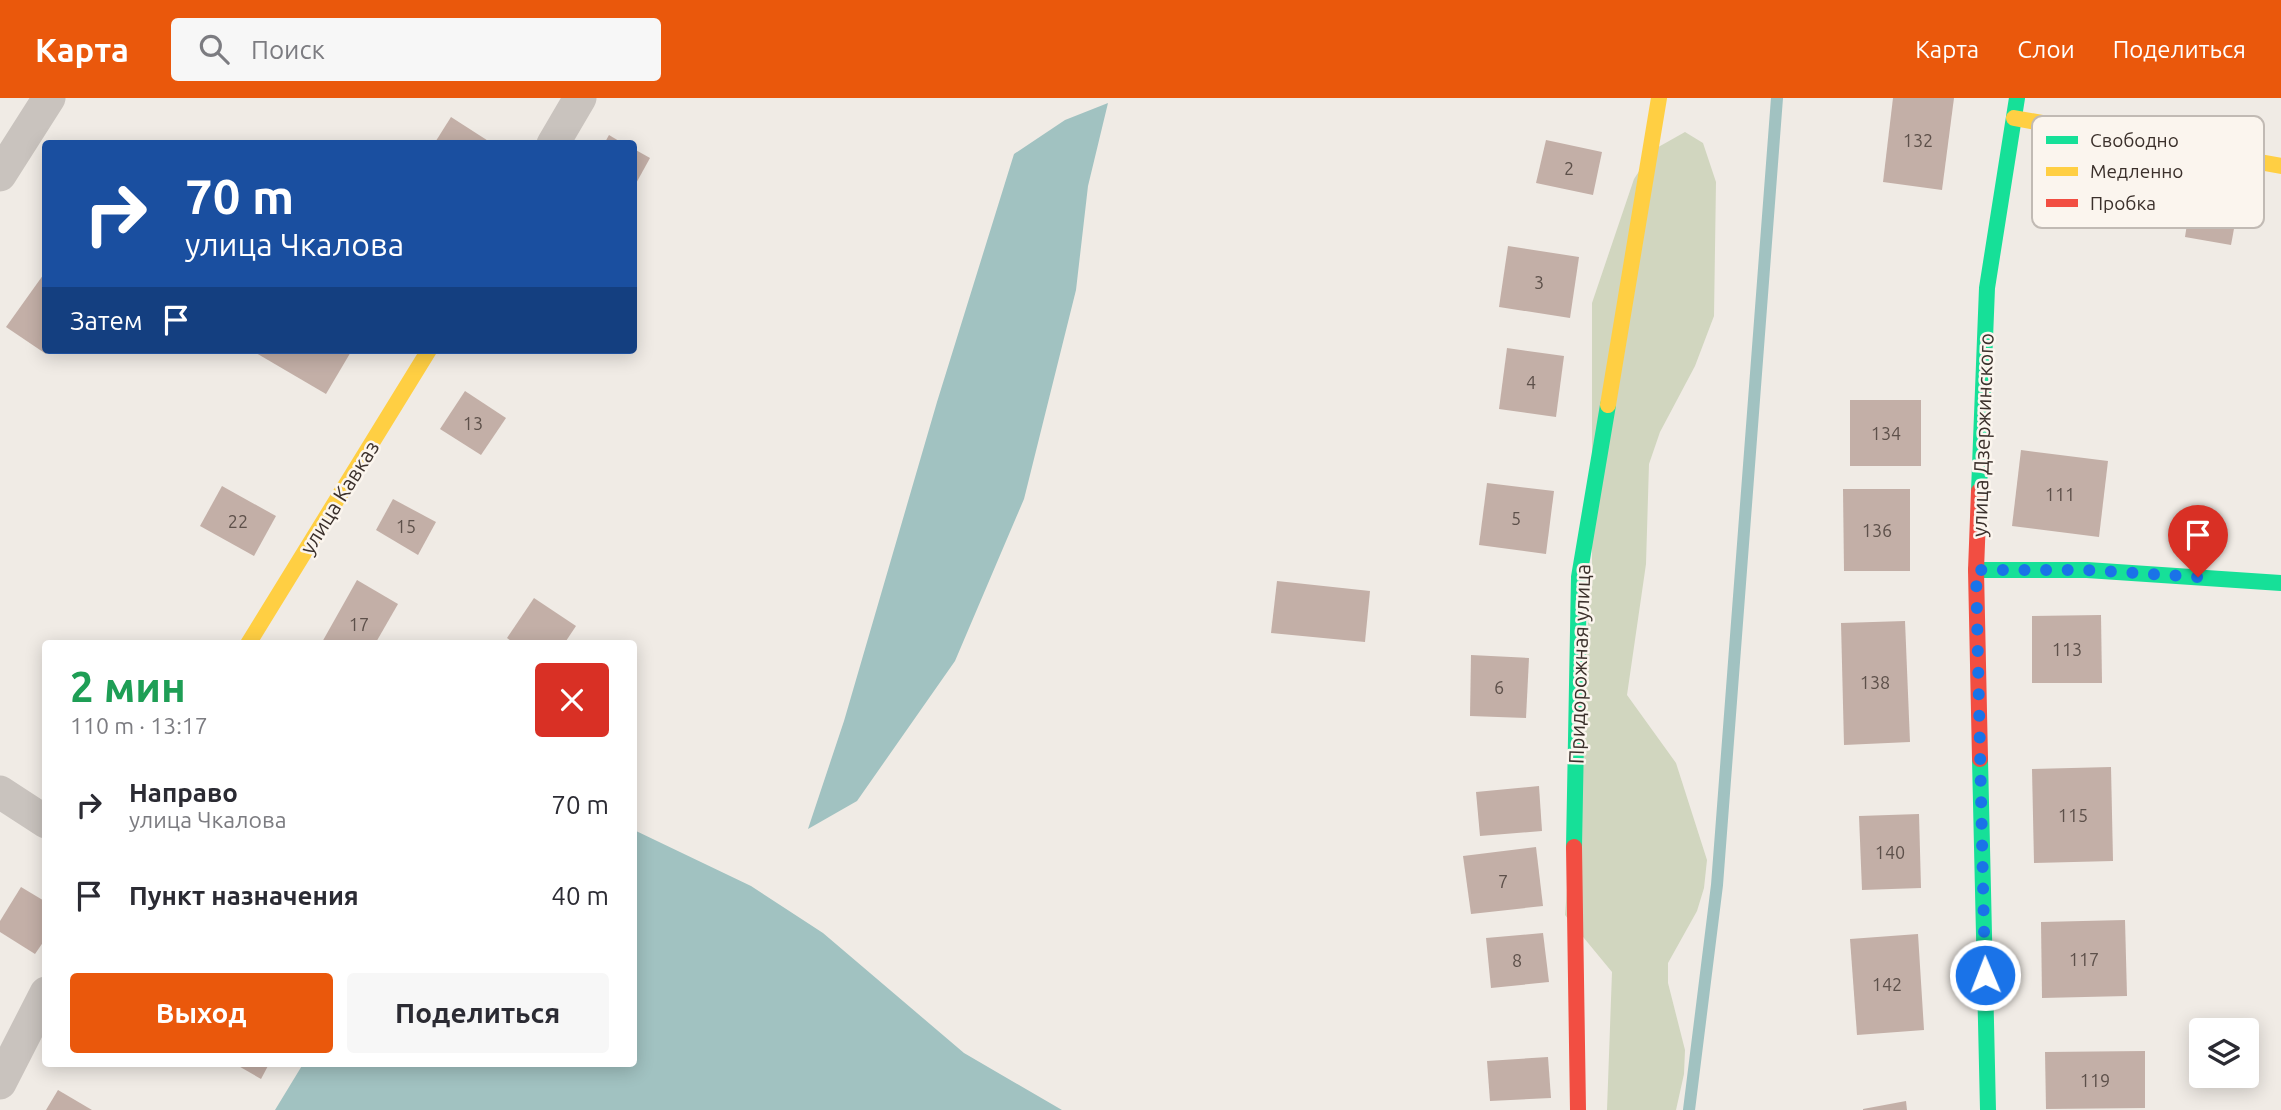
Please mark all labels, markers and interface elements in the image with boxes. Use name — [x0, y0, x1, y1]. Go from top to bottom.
search box — [171, 18, 661, 81]
icon: search — [195, 30, 233, 68]
text: Карта — [35, 31, 129, 68]
text: Поиск — [251, 35, 325, 64]
text: Карта — [1915, 36, 1979, 63]
text: Слои — [2017, 36, 2075, 63]
text: Поделиться — [2113, 36, 2246, 63]
legend — [2032, 116, 2264, 228]
text: Свободно — [2090, 129, 2179, 151]
house number: 132 — [1903, 130, 1933, 150]
house number: 2 — [1564, 158, 1574, 178]
text: Медленно — [2090, 160, 2183, 182]
icon: right — [70, 168, 161, 259]
text: 70 m — [185, 168, 294, 223]
text: Пробка — [2090, 192, 2156, 214]
text: улица Чкалова — [185, 226, 404, 262]
house number: 3 — [1534, 272, 1544, 292]
icon: arrive — [157, 301, 195, 339]
text: Затем — [70, 306, 143, 335]
street label: улица Дзержинского — [1966, 333, 1998, 537]
house number: 4 — [1526, 372, 1536, 392]
house number: 13 — [463, 413, 483, 433]
house number: 134 — [1871, 423, 1901, 443]
street label: улица Кавказ — [295, 436, 383, 558]
house number: 111 — [2045, 484, 2075, 504]
pin — [2168, 505, 2228, 577]
house number: 5 — [1511, 508, 1521, 528]
house number: 22 — [228, 511, 248, 531]
house number: 15 — [396, 516, 416, 536]
icon: arrive — [2179, 516, 2217, 554]
house number: 136 — [1862, 520, 1892, 540]
street label: Придорожная улица — [1564, 563, 1594, 765]
house number: 17 — [349, 614, 369, 634]
house number: 113 — [2052, 639, 2082, 659]
text: 2 мин — [70, 663, 186, 710]
button: close — [535, 663, 609, 737]
house number: 138 — [1860, 672, 1890, 692]
house number: 6 — [1494, 677, 1504, 697]
text: 110 m · 13:17 — [70, 713, 208, 738]
text: Направо — [129, 778, 238, 807]
icon: right — [70, 786, 108, 824]
text: 70 m — [551, 790, 609, 819]
house number: 115 — [2058, 805, 2088, 825]
text: улица Чкалова — [129, 807, 286, 832]
house number: 140 — [1875, 842, 1905, 862]
house number: 7 — [1498, 871, 1508, 891]
icon: arrive — [70, 877, 108, 915]
text: Пункт назначения — [129, 881, 359, 910]
text: 40 m — [551, 881, 609, 910]
position arrow — [1948, 938, 2022, 1012]
house number: 117 — [2069, 949, 2099, 969]
house number: 8 — [1512, 950, 1522, 970]
button: Выход — [70, 973, 333, 1053]
button: Поделиться — [347, 973, 609, 1053]
house number: 142 — [1872, 974, 1902, 994]
map controls — [2189, 1018, 2259, 1088]
button: layers — [2189, 1018, 2259, 1088]
house number: 119 — [2080, 1070, 2110, 1090]

